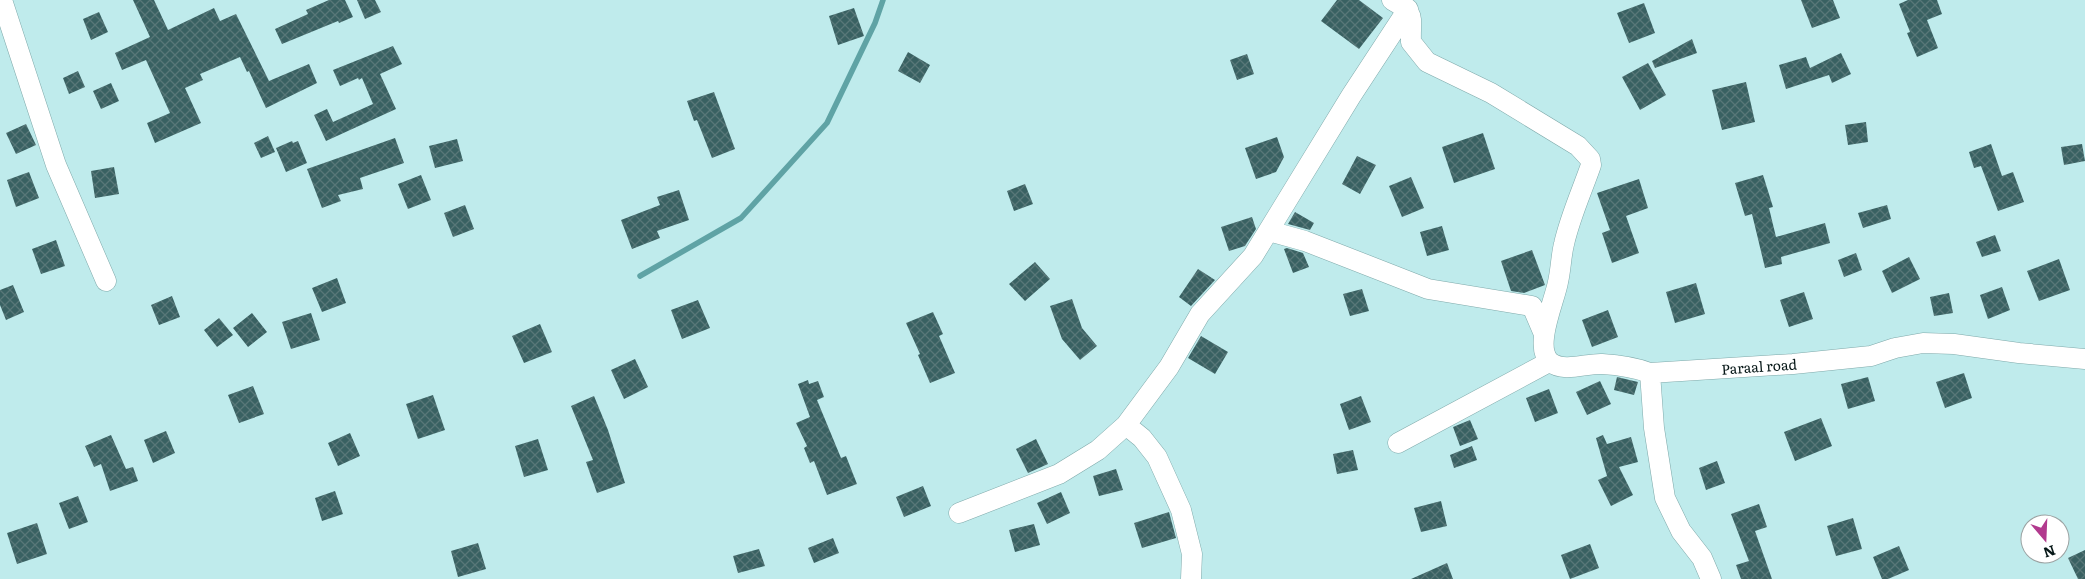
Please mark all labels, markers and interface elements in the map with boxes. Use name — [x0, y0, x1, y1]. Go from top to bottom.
street label: Paraal road — [1721, 353, 1798, 379]
north arrow — [2020, 514, 2070, 564]
text: N — [2041, 541, 2058, 564]

